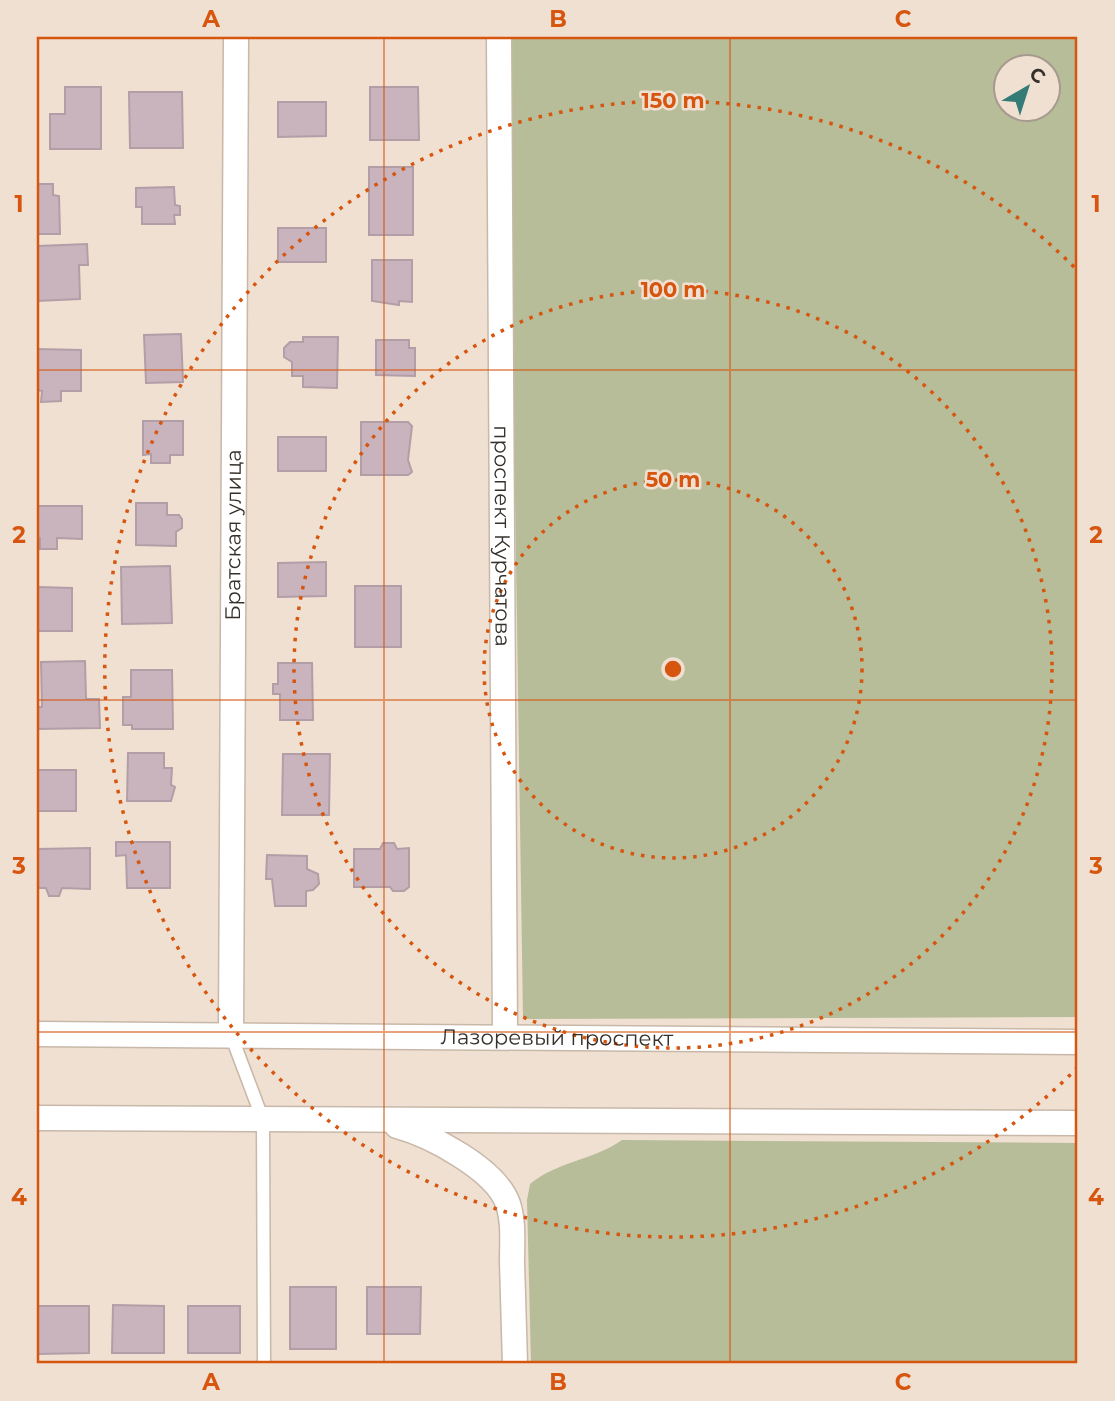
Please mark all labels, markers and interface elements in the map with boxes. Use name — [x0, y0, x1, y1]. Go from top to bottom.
text: A — [201, 5, 220, 33]
text: B — [549, 5, 567, 33]
text: C — [895, 5, 912, 33]
north arrow — [992, 52, 1062, 122]
text: С — [1025, 62, 1050, 89]
text: 150 m — [642, 88, 704, 113]
text: 1 — [14, 190, 24, 218]
text: 1 — [1091, 190, 1101, 218]
text: 100 m — [641, 277, 705, 302]
street label: проспект Курчатова — [489, 425, 516, 647]
street label: Братская улица — [220, 449, 246, 621]
text: 50 m — [646, 467, 700, 492]
text: 2 — [12, 521, 26, 549]
text: 2 — [1089, 521, 1103, 549]
centre of rings — [661, 657, 685, 681]
text: 3 — [11, 852, 26, 880]
text: 3 — [1088, 852, 1103, 880]
street label: Лазоревый проспект — [441, 1024, 674, 1051]
text: 4 — [11, 1183, 27, 1211]
text: 4 — [1088, 1183, 1104, 1211]
text: A — [201, 1368, 220, 1396]
text: B — [549, 1368, 567, 1396]
text: C — [895, 1368, 912, 1396]

